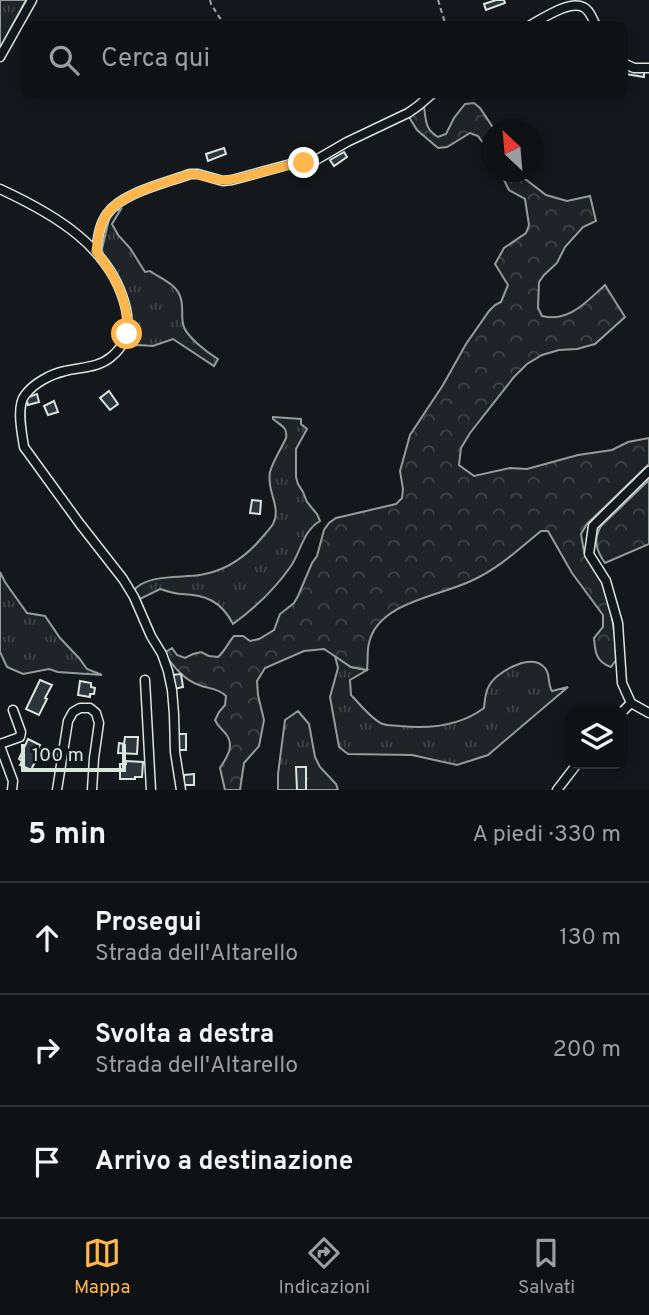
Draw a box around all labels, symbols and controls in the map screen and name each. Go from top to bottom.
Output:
search box [21,21,628,98]
icon: search [45,41,83,79]
text: Cerca qui [101,43,210,76]
north arrow [481,119,544,182]
route end [288,147,319,178]
route start [111,318,142,349]
map controls [565,706,628,769]
button: layers [565,706,628,769]
scale bar [21,741,126,773]
text: 100 m [32,744,84,768]
text: 5 min [28,817,106,854]
text: A piedi · 330 m [473,821,621,850]
text: Prosegui [95,907,202,940]
icon: ahead [28,919,66,957]
text: 130 m [559,924,621,953]
text: Strada dell'Altarello [95,940,298,969]
text: Svolta a destra [95,1019,274,1052]
icon: right [28,1031,66,1069]
text: 200 m [553,1036,621,1065]
text: Strada dell'Altarello [95,1052,298,1081]
icon: arrive [28,1143,66,1181]
text: Arrivo a destinazione [95,1146,353,1179]
tab: Mappa [74,1234,131,1300]
tab: Indicazioni [278,1234,370,1300]
tab: Salvati [518,1234,575,1300]

